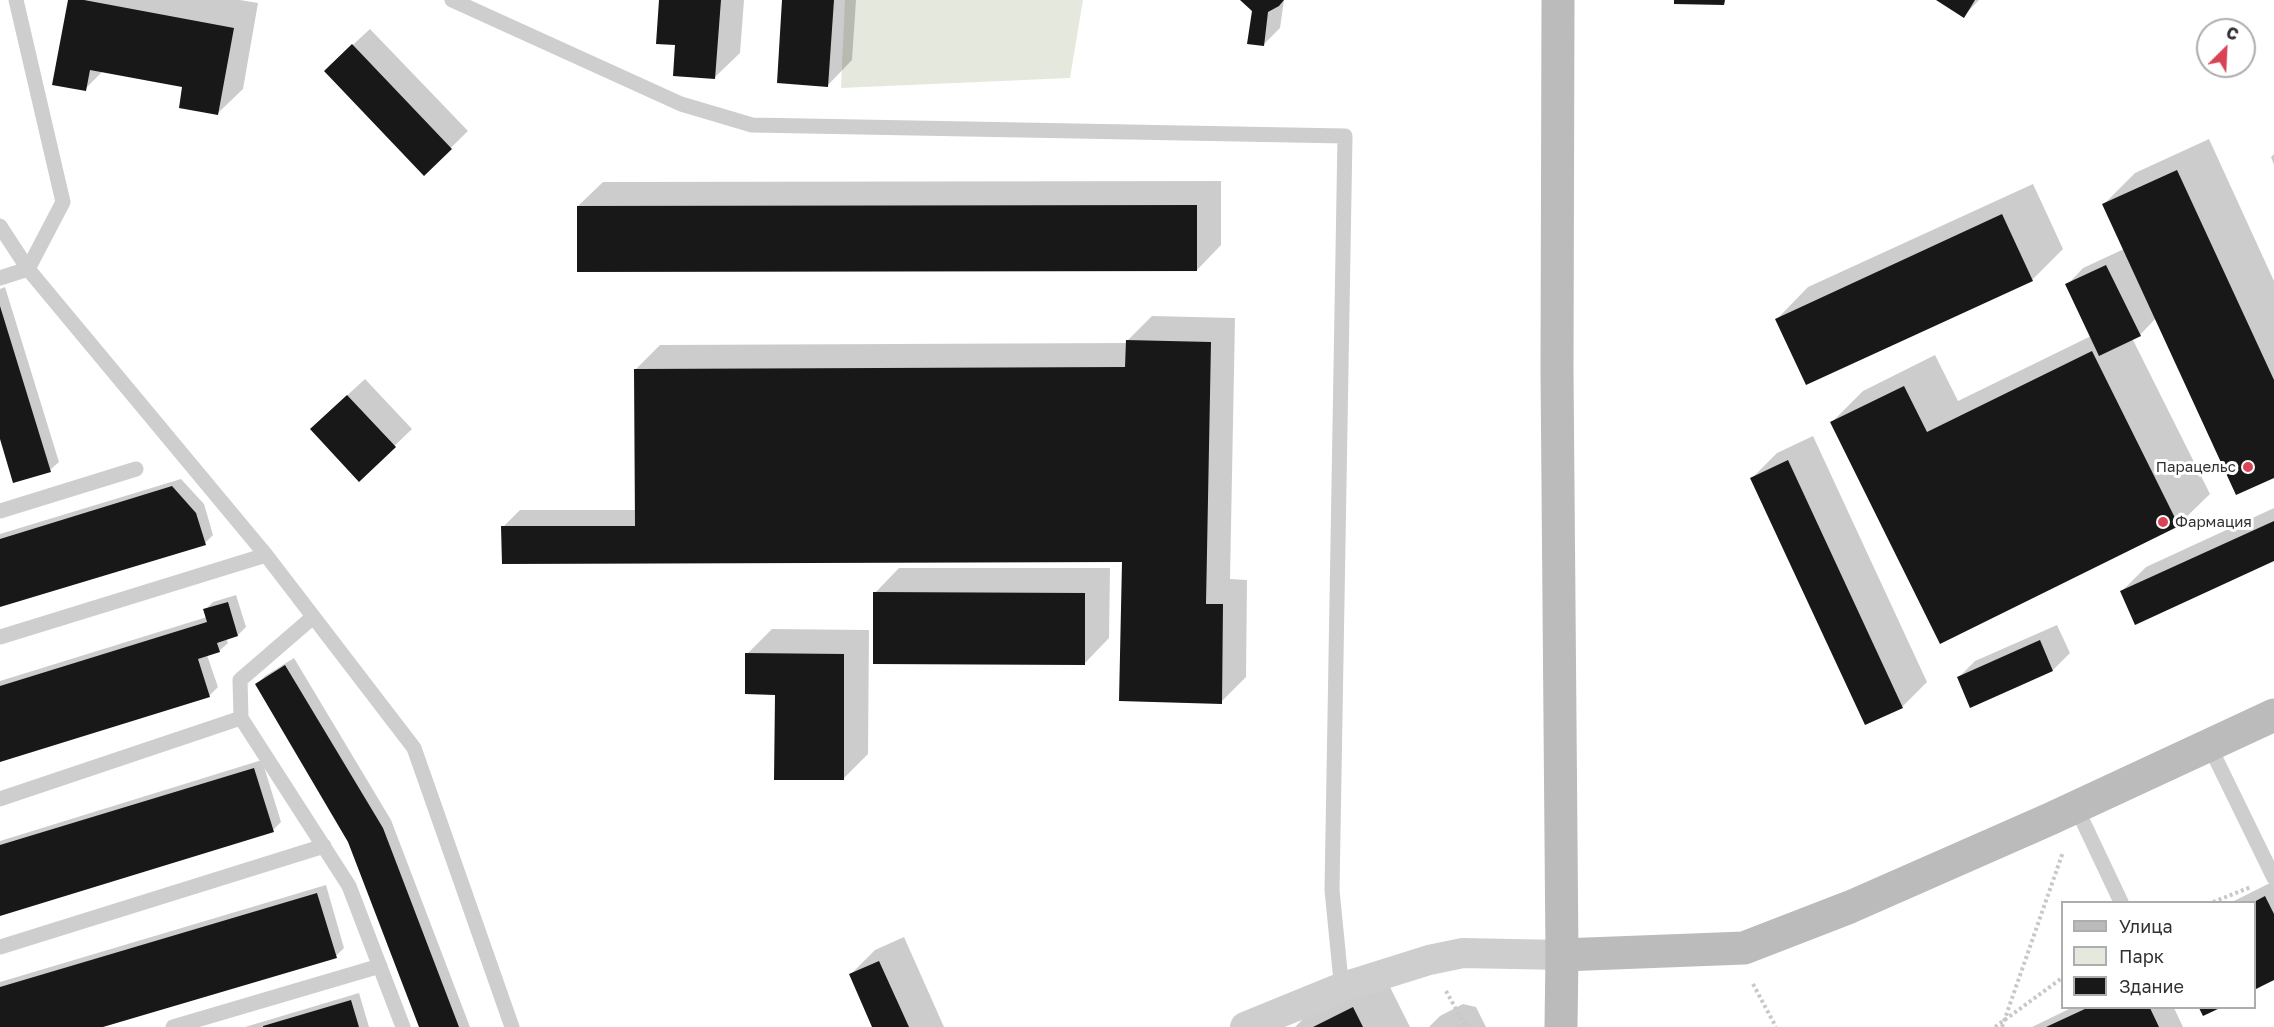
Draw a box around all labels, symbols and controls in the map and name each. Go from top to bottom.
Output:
north arrow [2196,18,2256,78]
text: С [2223,22,2242,45]
place label: Парацельс [2156,458,2236,476]
marker: Парацельс [2241,460,2255,474]
place label: Фармация [2175,513,2252,531]
marker: Фармация [2156,515,2170,529]
legend [2061,901,2256,1009]
text: Улица [2119,915,2173,937]
text: Парк [2119,945,2164,967]
text: Здание [2119,975,2184,997]

